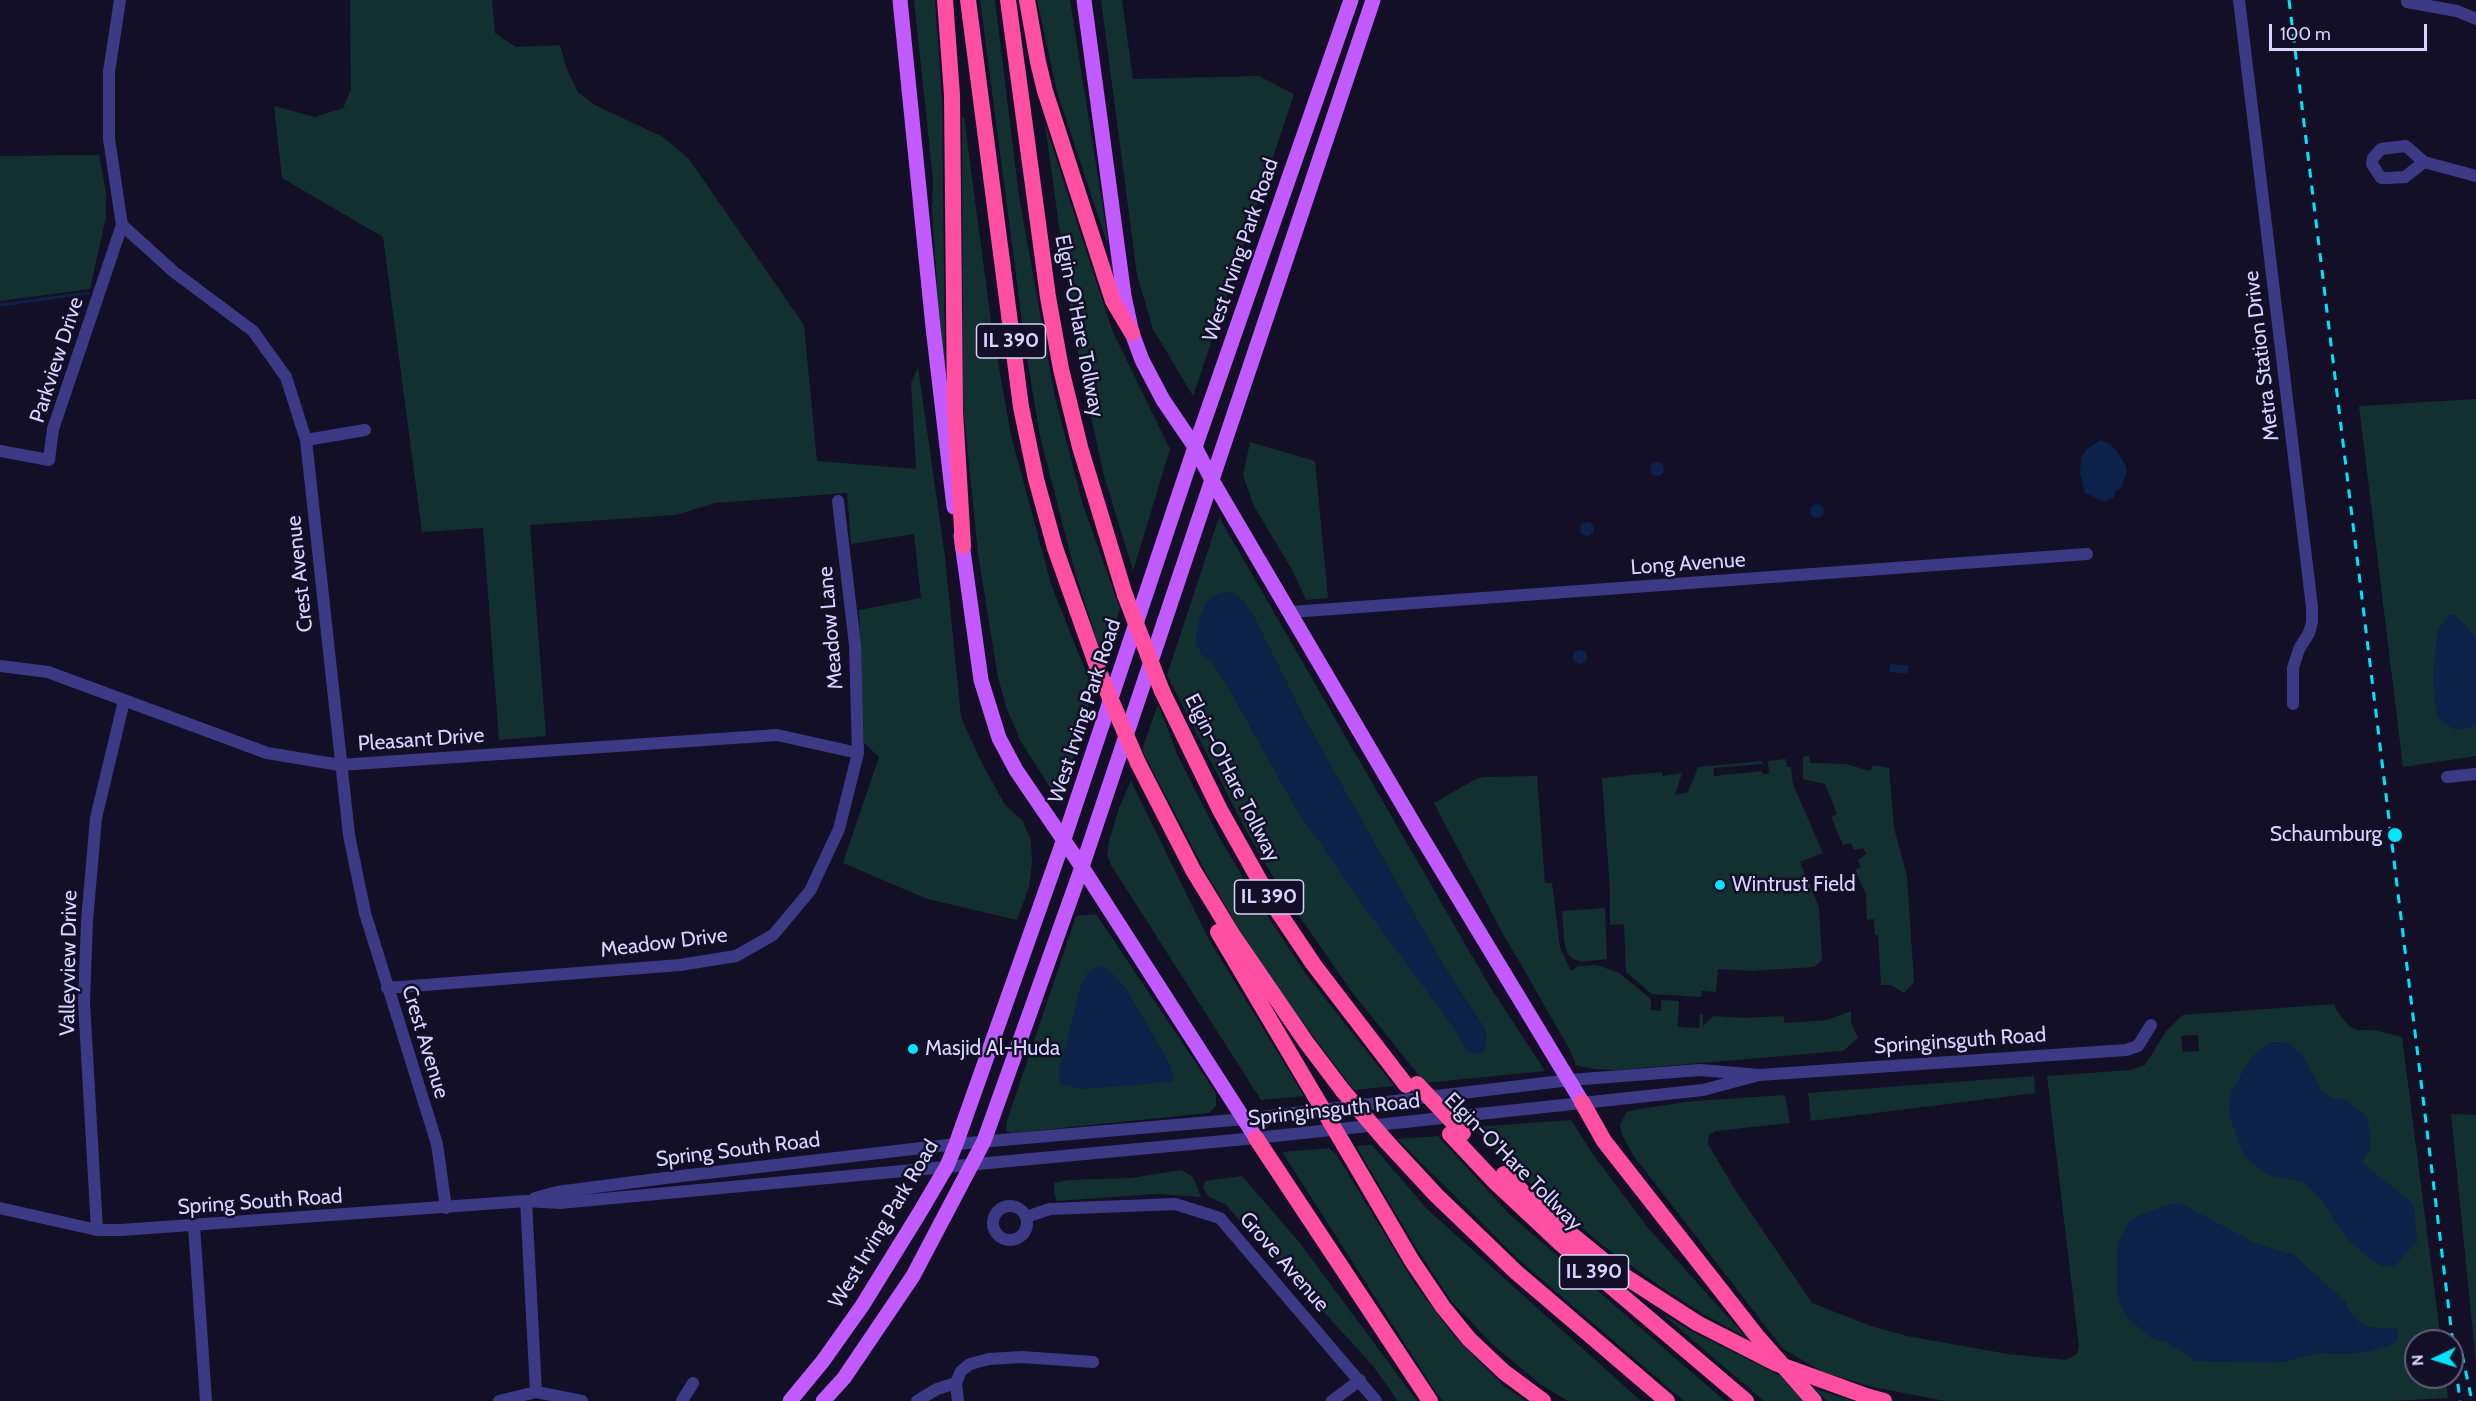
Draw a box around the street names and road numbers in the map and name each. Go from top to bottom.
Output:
street label: West Irving Park Road [1198,155,1284,345]
street label: Elgin-O'Hare Tollway [1049,233,1109,419]
street label: Metra Station Drive [2239,269,2285,443]
street label: Parkview Drive [25,294,89,426]
road number: IL 390 [976,324,1046,358]
street label: Crest Avenue [281,515,319,633]
street label: Long Avenue [1630,547,1746,581]
street label: Meadow Lane [813,565,849,691]
street label: West Irving Park Road [1043,616,1127,806]
street label: Elgin-O'Hare Tollway [1179,690,1285,866]
street label: Pleasant Drive [357,723,485,757]
road number: IL 390 [1234,880,1304,914]
street label: Valleyview Drive [55,890,83,1036]
street label: Meadow Drive [599,923,729,963]
street label: Crest Avenue [396,982,454,1102]
street label: Springinsguth Road [1873,1022,2047,1060]
street label: Springinsguth Road [1247,1088,1421,1132]
street label: Elgin-O'Hare Tollway [1439,1088,1587,1236]
street label: Spring South Road [654,1127,822,1173]
street label: West Irving Park Road [824,1135,944,1313]
street label: Spring South Road [177,1184,343,1220]
street label: Grove Avenue [1234,1207,1334,1317]
road number: IL 390 [1560,1255,1628,1289]

